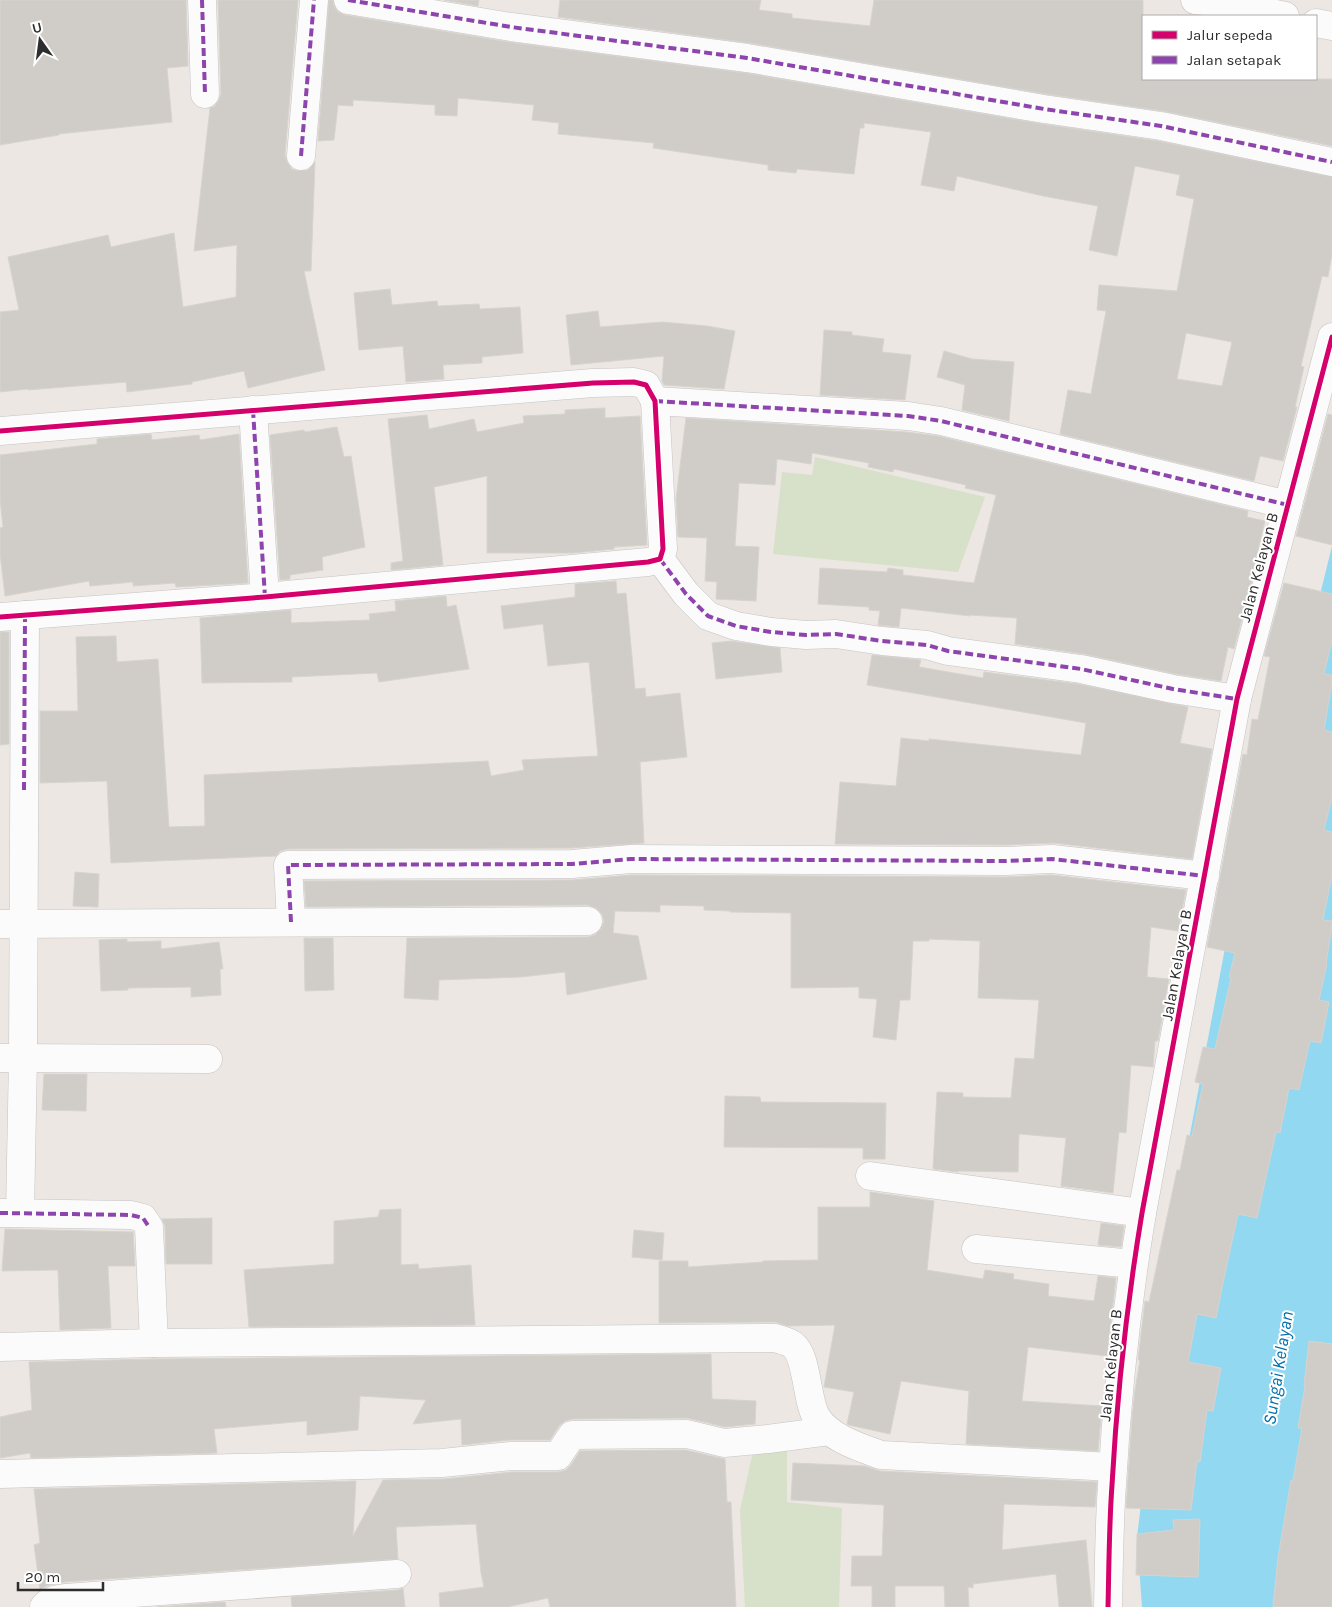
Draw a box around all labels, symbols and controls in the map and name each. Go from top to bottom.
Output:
north arrow [15,15,65,65]
legend [1142,15,1317,80]
text: U [30,18,44,37]
text: Jalur sepeda [1187,26,1273,44]
text: Jalan setapak [1187,51,1281,69]
street label: Jalan Kelayan B [1235,510,1282,624]
street label: Jalan Kelayan B [1157,908,1196,1022]
street label: Jalan Kelayan B [1095,1308,1126,1422]
water label: Sungai Kelayan [1258,1310,1298,1426]
scale bar [18,1560,102,1592]
text: 20 m [25,1568,60,1586]

